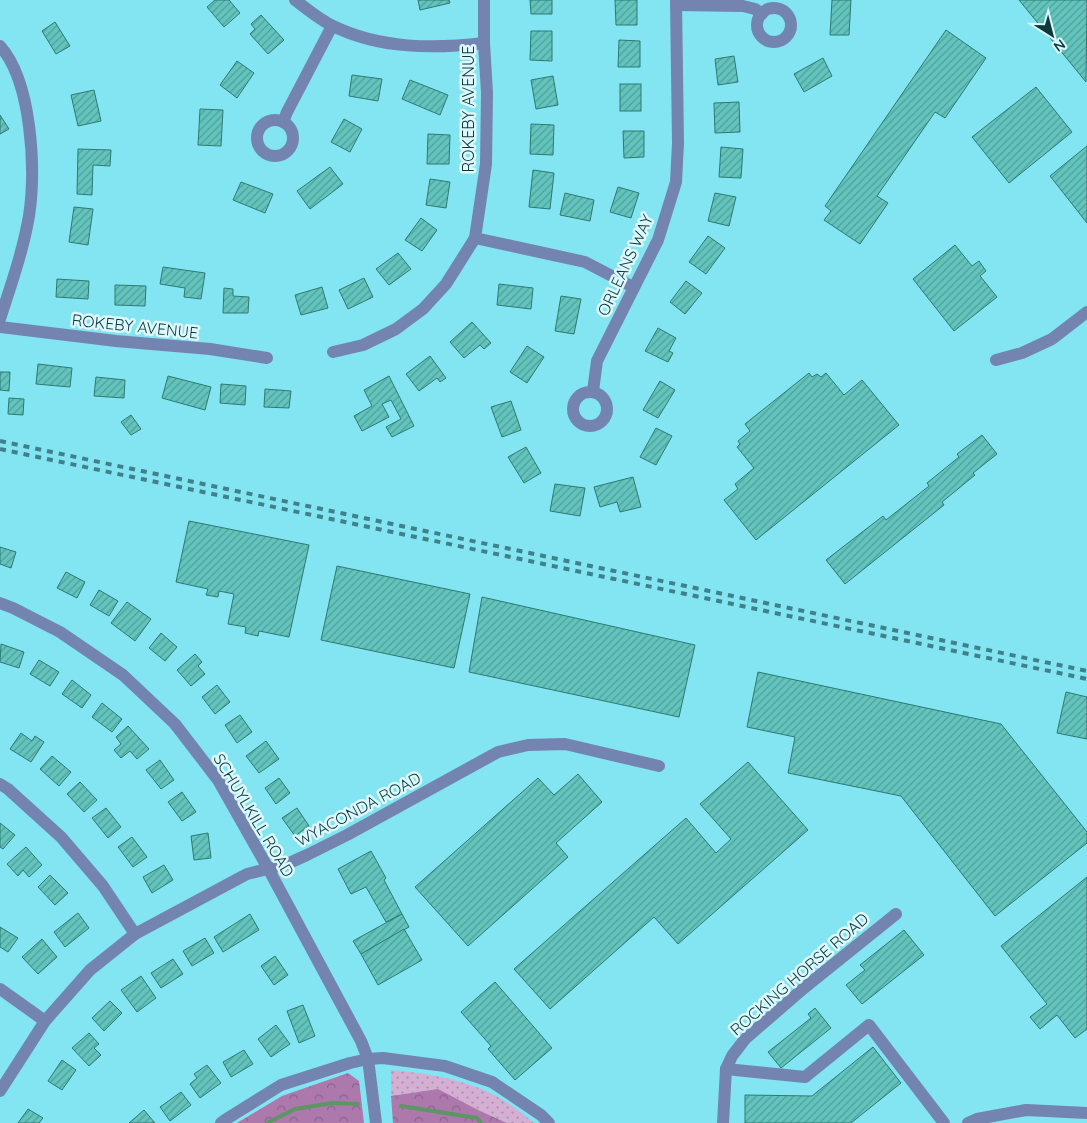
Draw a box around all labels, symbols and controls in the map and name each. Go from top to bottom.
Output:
north arrow [1027,10,1077,60]
text: N [1050,35,1069,56]
street label: ROKEBY AVENUE [458,46,478,172]
street label: ORLEANS WAY [593,211,657,319]
street label: ROKEBY AVENUE [71,309,199,343]
street label: SCHUYLKILL ROAD [209,750,299,880]
street label: WYACONDA ROAD [292,768,424,850]
street label: ROCKING HORSE ROAD [726,908,872,1040]

